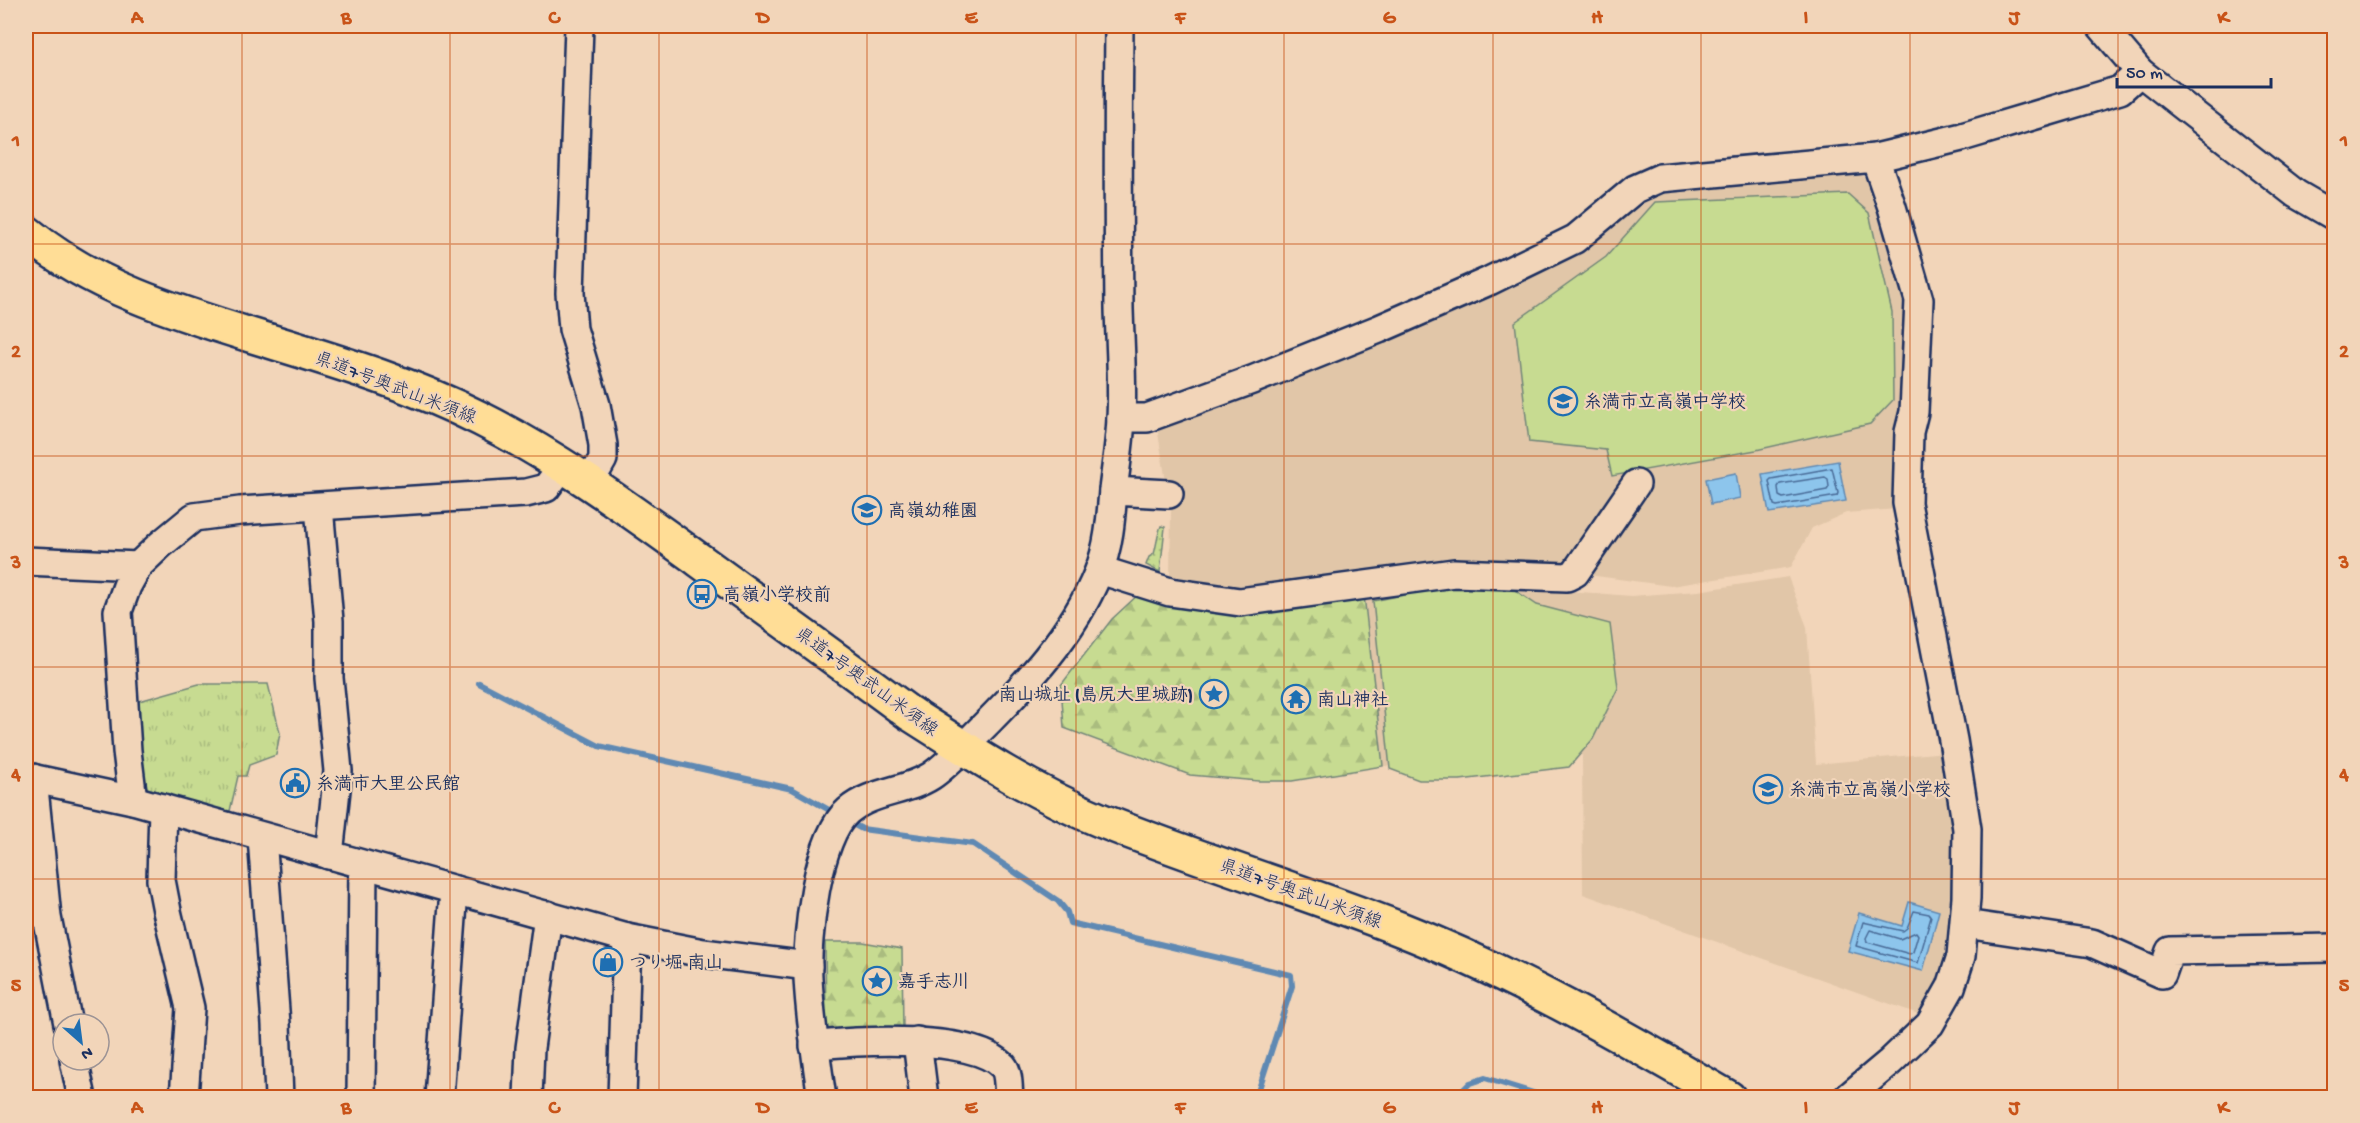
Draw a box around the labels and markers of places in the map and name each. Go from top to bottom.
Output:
school or university icon: 糸満市立高嶺中学校 [1547,385,1579,417]
place label: 糸満市立高嶺中学校 [1584,391,1746,414]
school or university icon: 高嶺幼稚園 [851,494,883,526]
place label: 高嶺幼稚園 [888,500,978,523]
bus stop icon: 高嶺小学校前 [686,578,718,610]
place label: 高嶺小学校前 [723,584,831,607]
place icon: 南山城址 (島尻大里城跡) [1198,678,1230,710]
temple icon: 南山神社 [1280,683,1312,715]
place label: 南山城址 (島尻大里城跡) [999,685,1193,707]
place label: 南山神社 [1317,690,1389,712]
public building icon: 糸満市大里公民館 [279,767,311,799]
school or university icon: 糸満市立高嶺小学校 [1752,773,1784,805]
place label: 糸満市大里公民館 [316,774,460,796]
place label: 糸満市立高嶺小学校 [1789,779,1951,802]
shop icon: つり堀 南山 [592,946,624,978]
place label: つり堀 南山 [629,953,723,975]
place icon: 嘉手志川 [861,965,893,997]
place label: 嘉手志川 [898,972,970,994]

